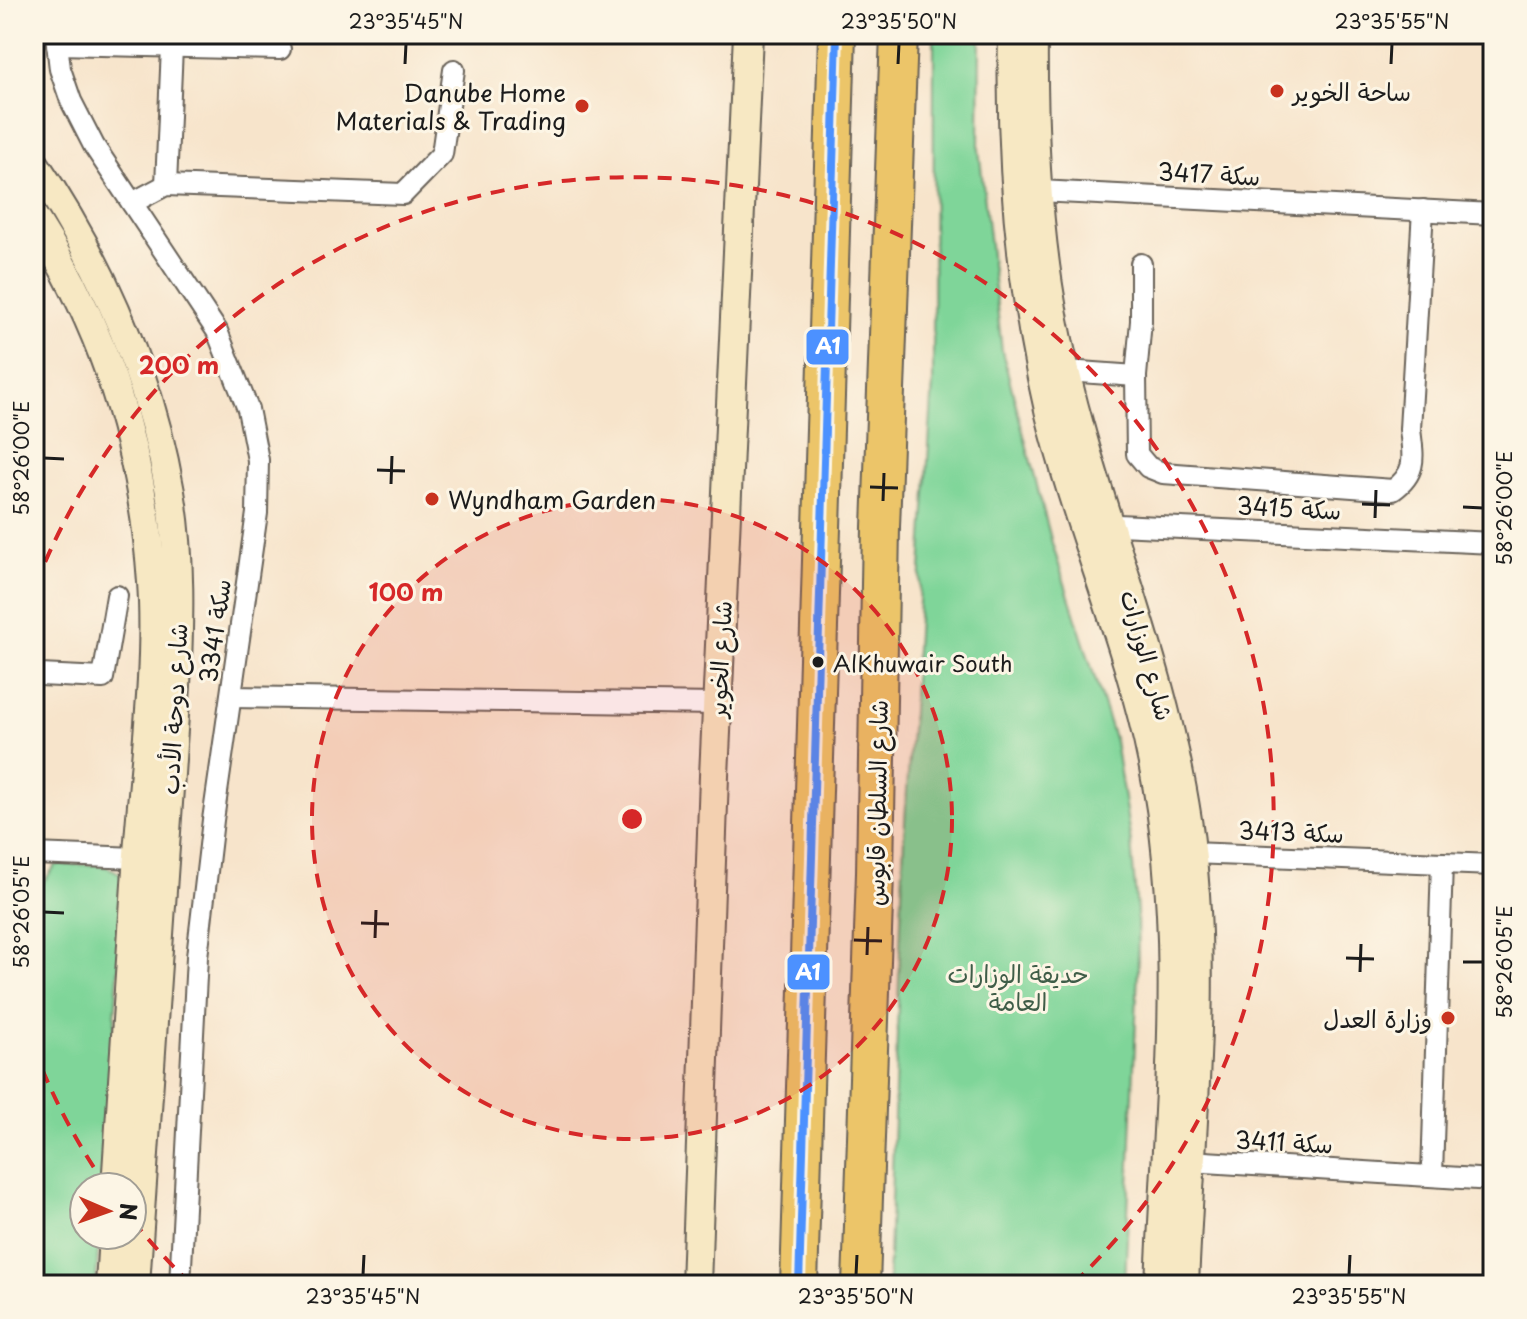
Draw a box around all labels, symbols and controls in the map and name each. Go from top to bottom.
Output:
text: 23°35'45"N [349,6,463,36]
text: 23°35'50"N [841,6,957,36]
text: 23°35'55"N [1335,6,1449,36]
place label: ساحة الخوير [1291,73,1411,109]
place label: Danube Home Materials & Trading [336,74,566,138]
marker: ساحة الخوير [1268,82,1286,100]
marker: Danube Home Materials & Trading [573,97,591,115]
street label: سكة 3417 [1157,152,1261,194]
line badge: A1 [805,328,850,366]
text: A1 [815,328,841,361]
text: 200 m [139,346,219,382]
text: 58°26'00"E [6,400,36,516]
text: 58°26'00"E [1489,450,1519,566]
place label: Wyndham Garden [448,481,656,517]
street label: سكة 3415 [1236,486,1342,528]
marker: Wyndham Garden [423,490,441,508]
text: 100 m [369,573,443,609]
street label: سكة 3341 [189,577,239,685]
street label: شارع الوزارات [1111,585,1184,725]
street label: شارع الخوير [698,600,741,720]
street label: شارع دوحة الأدب [151,622,196,796]
place label: AlKhuwair South [833,646,1012,679]
marker: AlKhuwair South [810,654,826,670]
street label: شارع السلطان قابوس [856,700,897,906]
centre of rings [618,805,646,833]
street label: سكة 3413 [1237,811,1345,851]
text: 58°26'05"E [6,855,36,969]
text: 58°26'05"E [1489,905,1519,1019]
line badge: A1 [786,953,831,991]
text: A1 [795,954,821,987]
park label: حديقة الوزارات العامة [947,955,1089,1019]
place label: وزارة العدل [1323,1000,1432,1036]
marker: وزارة العدل [1439,1009,1457,1027]
street label: سكة 3411 [1234,1120,1334,1162]
north arrow [68,1171,148,1251]
text: N [113,1202,146,1221]
text: 23°35'45"N [306,1281,420,1311]
text: 23°35'50"N [798,1281,914,1311]
text: 23°35'55"N [1292,1281,1406,1311]

